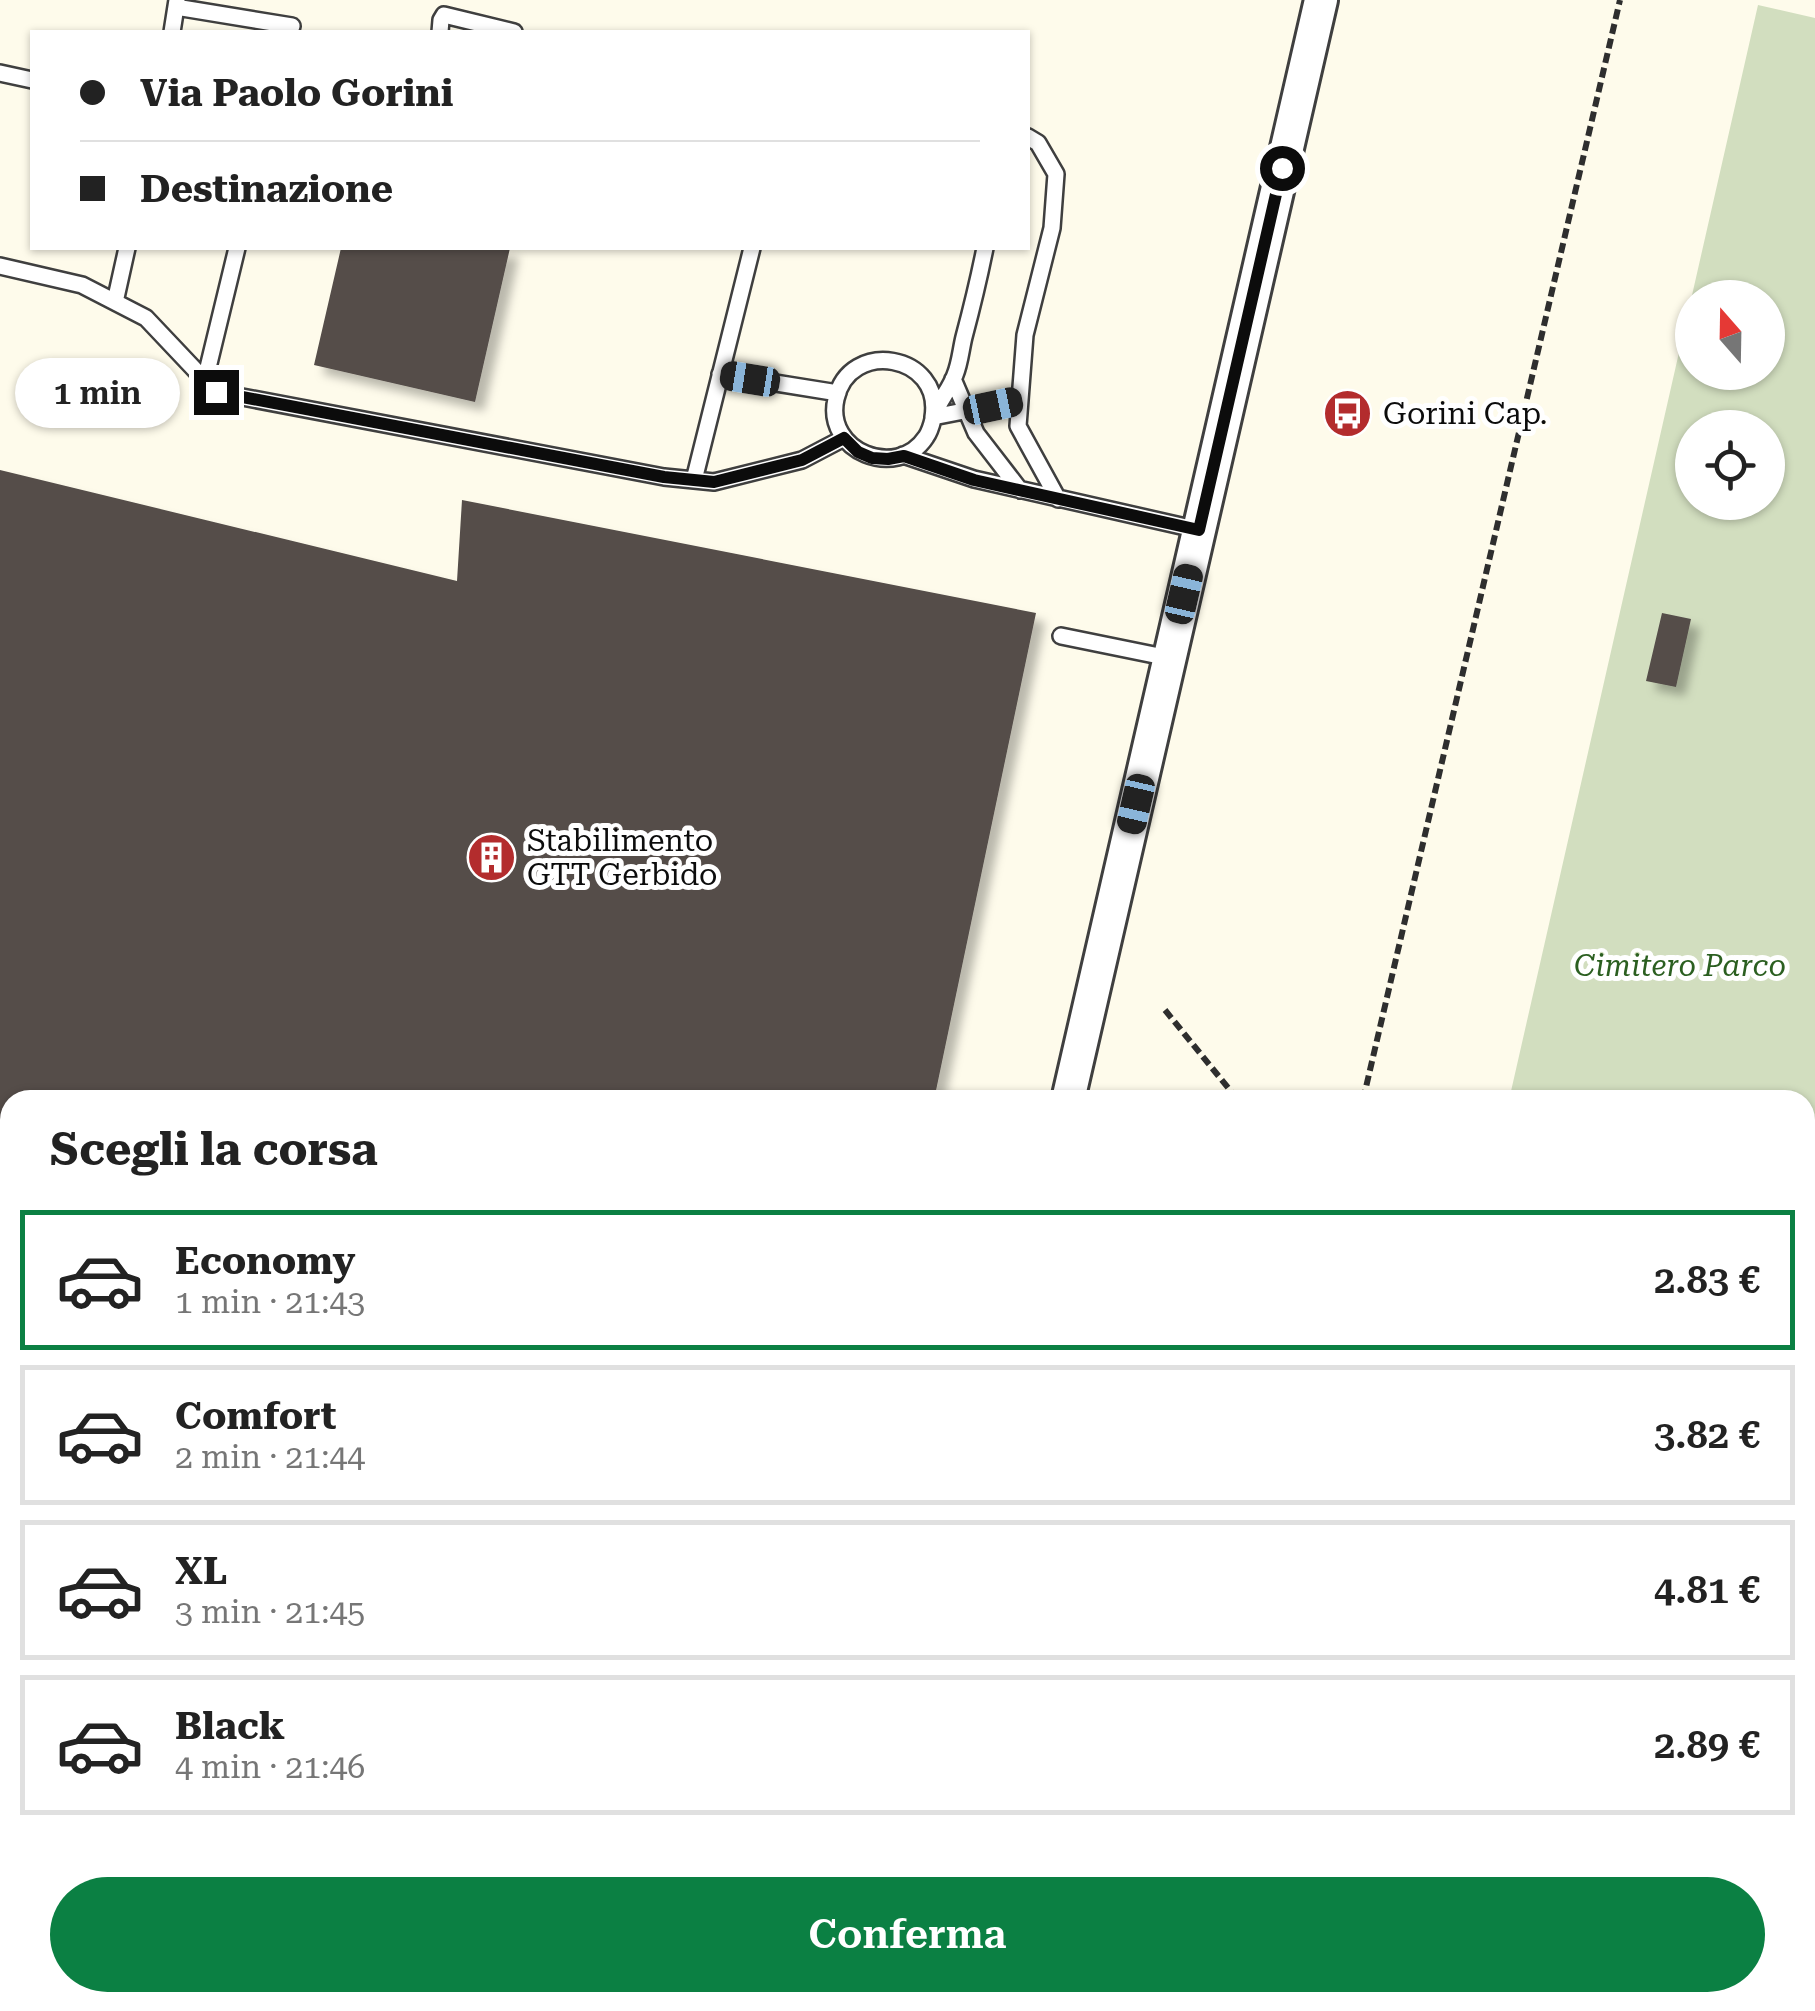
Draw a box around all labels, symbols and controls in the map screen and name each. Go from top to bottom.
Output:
text: Via Paolo Gorini [140,71,453,115]
route start [1260,146,1305,191]
text: Destinazione [140,167,393,211]
north arrow [1675,280,1785,390]
map controls [1675,280,1785,520]
callout: 1 min [16,357,181,427]
car [718,359,782,399]
route end [194,370,239,415]
text: 1 min [53,374,142,412]
car [961,385,1025,427]
bus stop icon: Gorini Cap. [1322,387,1374,439]
place label: Gorini Cap. [1383,396,1547,431]
button: locate [1675,410,1785,520]
car [1163,561,1205,627]
car [1115,771,1157,837]
place label: Stabilimento GTT Gerbido [527,823,718,892]
building icon: Stabilimento GTT Gerbido [466,831,518,883]
park label: Cimitero Parco [1574,948,1786,983]
text: Scegli la corsa [50,1123,378,1176]
icon: car [55,1235,145,1325]
text: Economy [175,1239,355,1283]
text: 2.83 € [1654,1258,1760,1302]
text: 1 min · 21:43 [175,1283,365,1321]
icon: car [55,1390,145,1480]
text: Comfort [175,1394,336,1438]
text: 3.82 € [1654,1413,1760,1457]
text: 2 min · 21:44 [175,1438,365,1476]
icon: car [55,1545,145,1635]
text: XL [175,1549,227,1593]
text: 4.81 € [1654,1568,1760,1612]
text: 3 min · 21:45 [175,1593,365,1631]
icon: car [55,1700,145,1790]
text: Black [175,1704,285,1748]
text: 2.89 € [1654,1723,1760,1767]
text: 4 min · 21:46 [175,1748,365,1786]
button: Conferma [50,1877,1765,1992]

